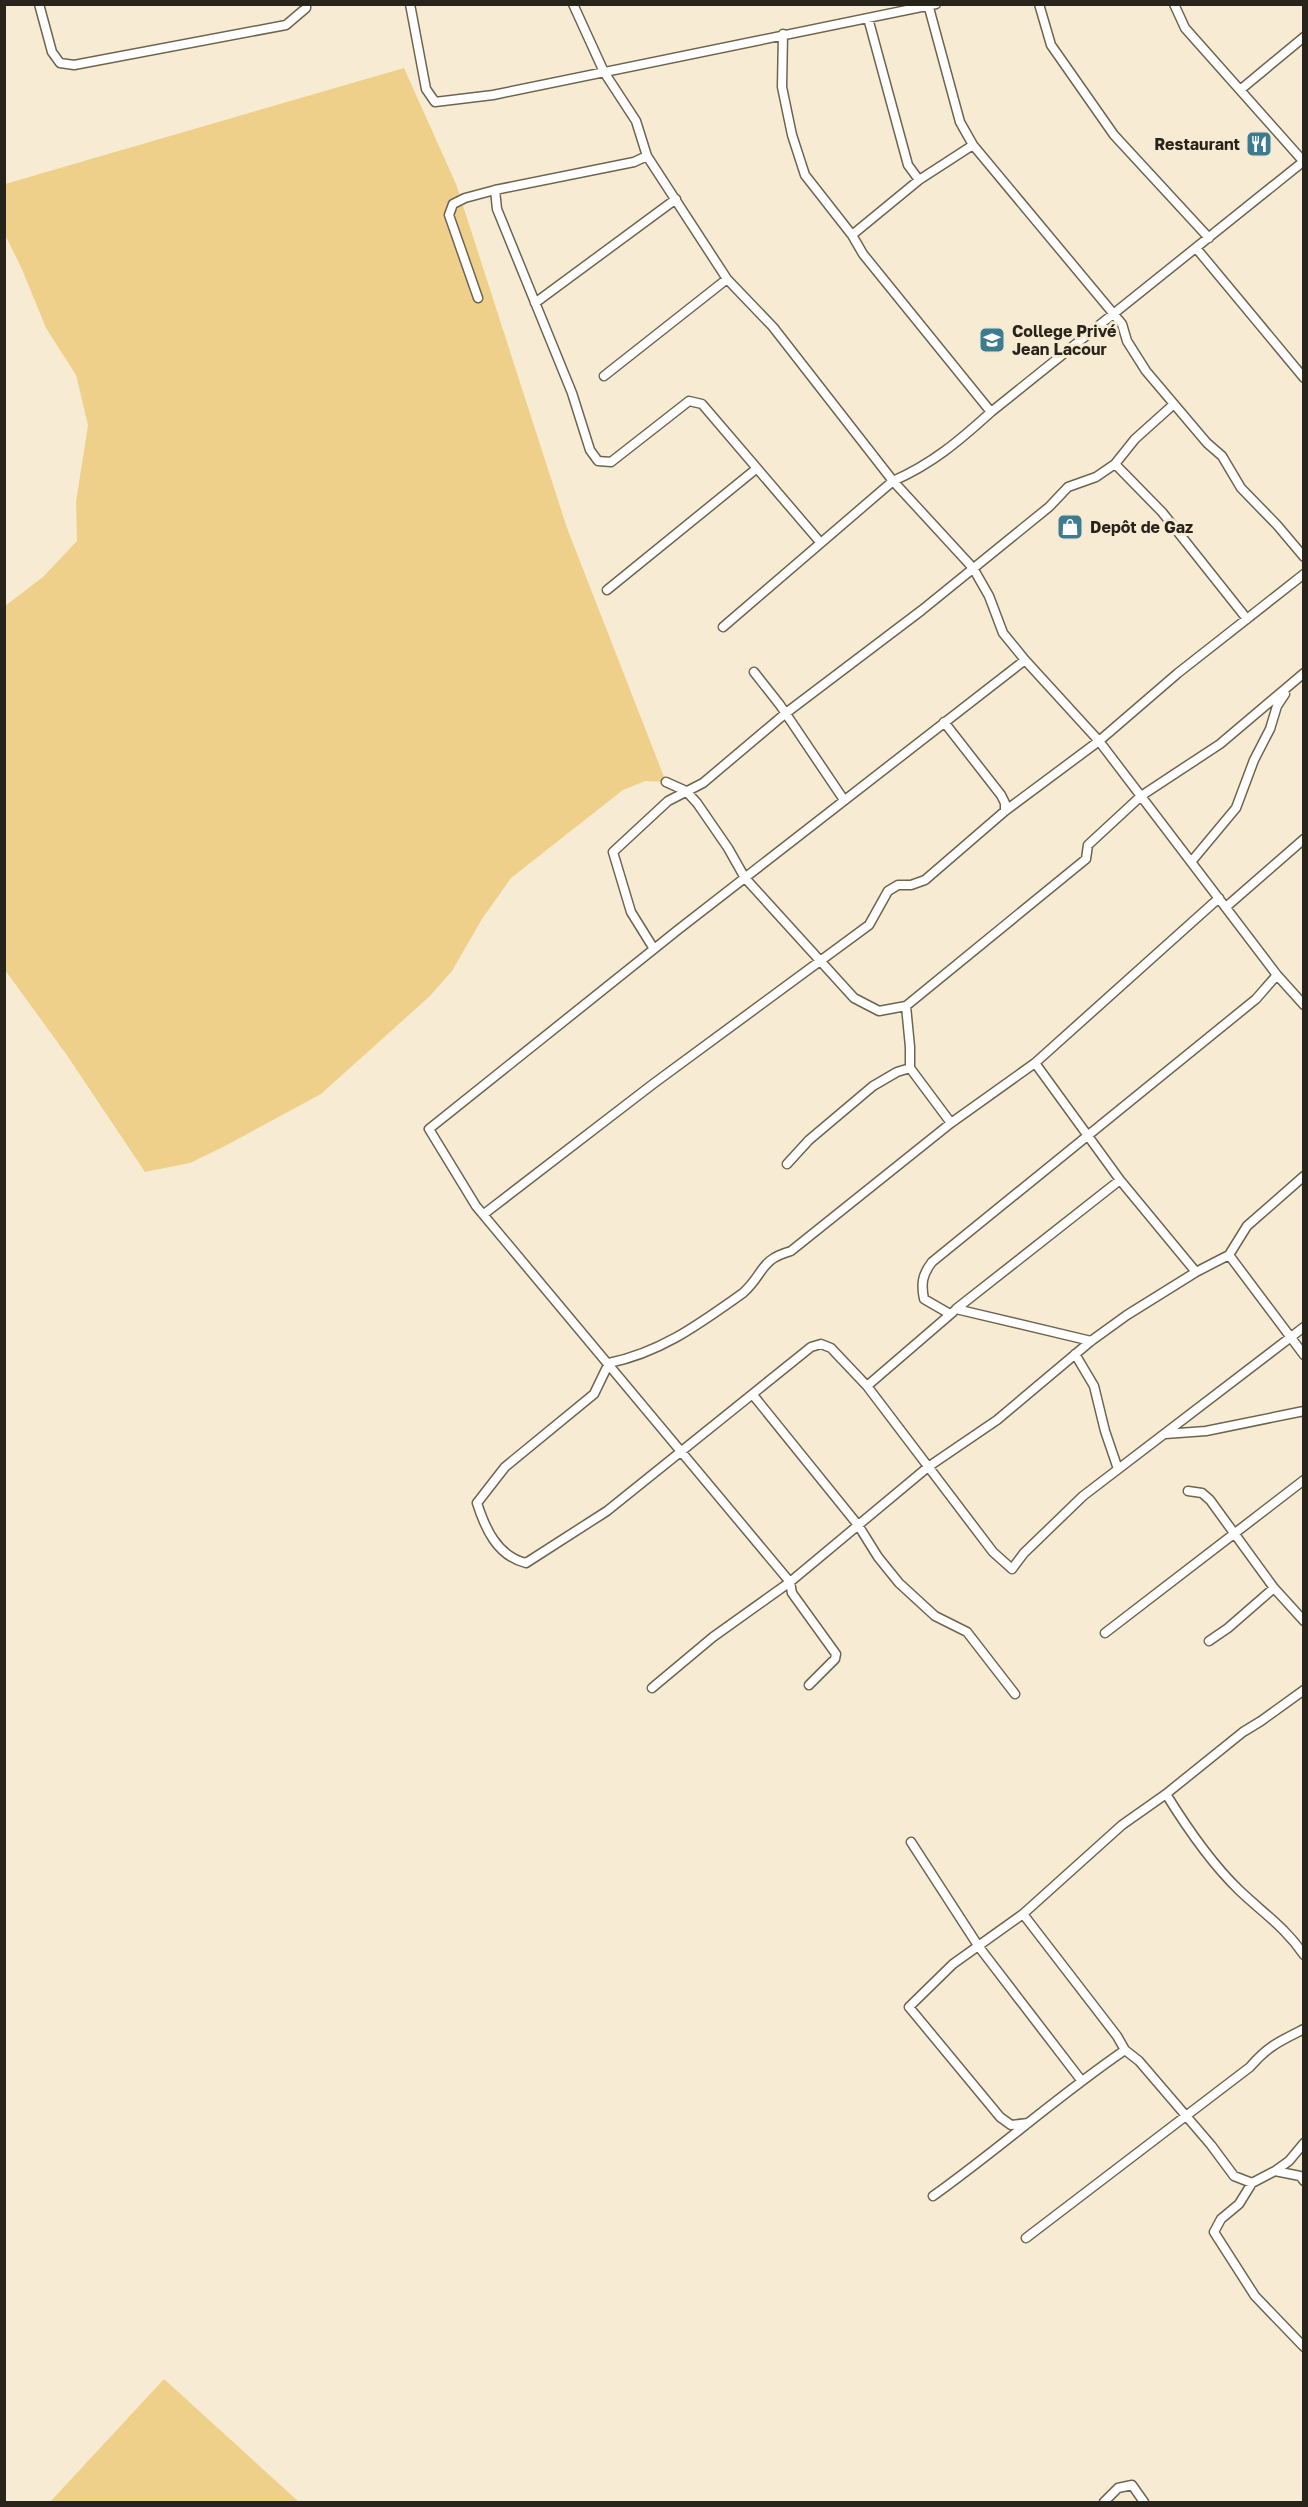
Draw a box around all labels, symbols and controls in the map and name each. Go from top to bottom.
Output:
restaurant icon: Restaurant [1244,129,1274,159]
place label: Restaurant [1154,134,1240,154]
place label: College Privé Jean Lacour [1012,321,1116,359]
school or university icon: College Privé Jean Lacour [977,325,1007,355]
shop icon: Depôt de Gaz [1055,512,1085,542]
place label: Depôt de Gaz [1090,517,1193,537]

